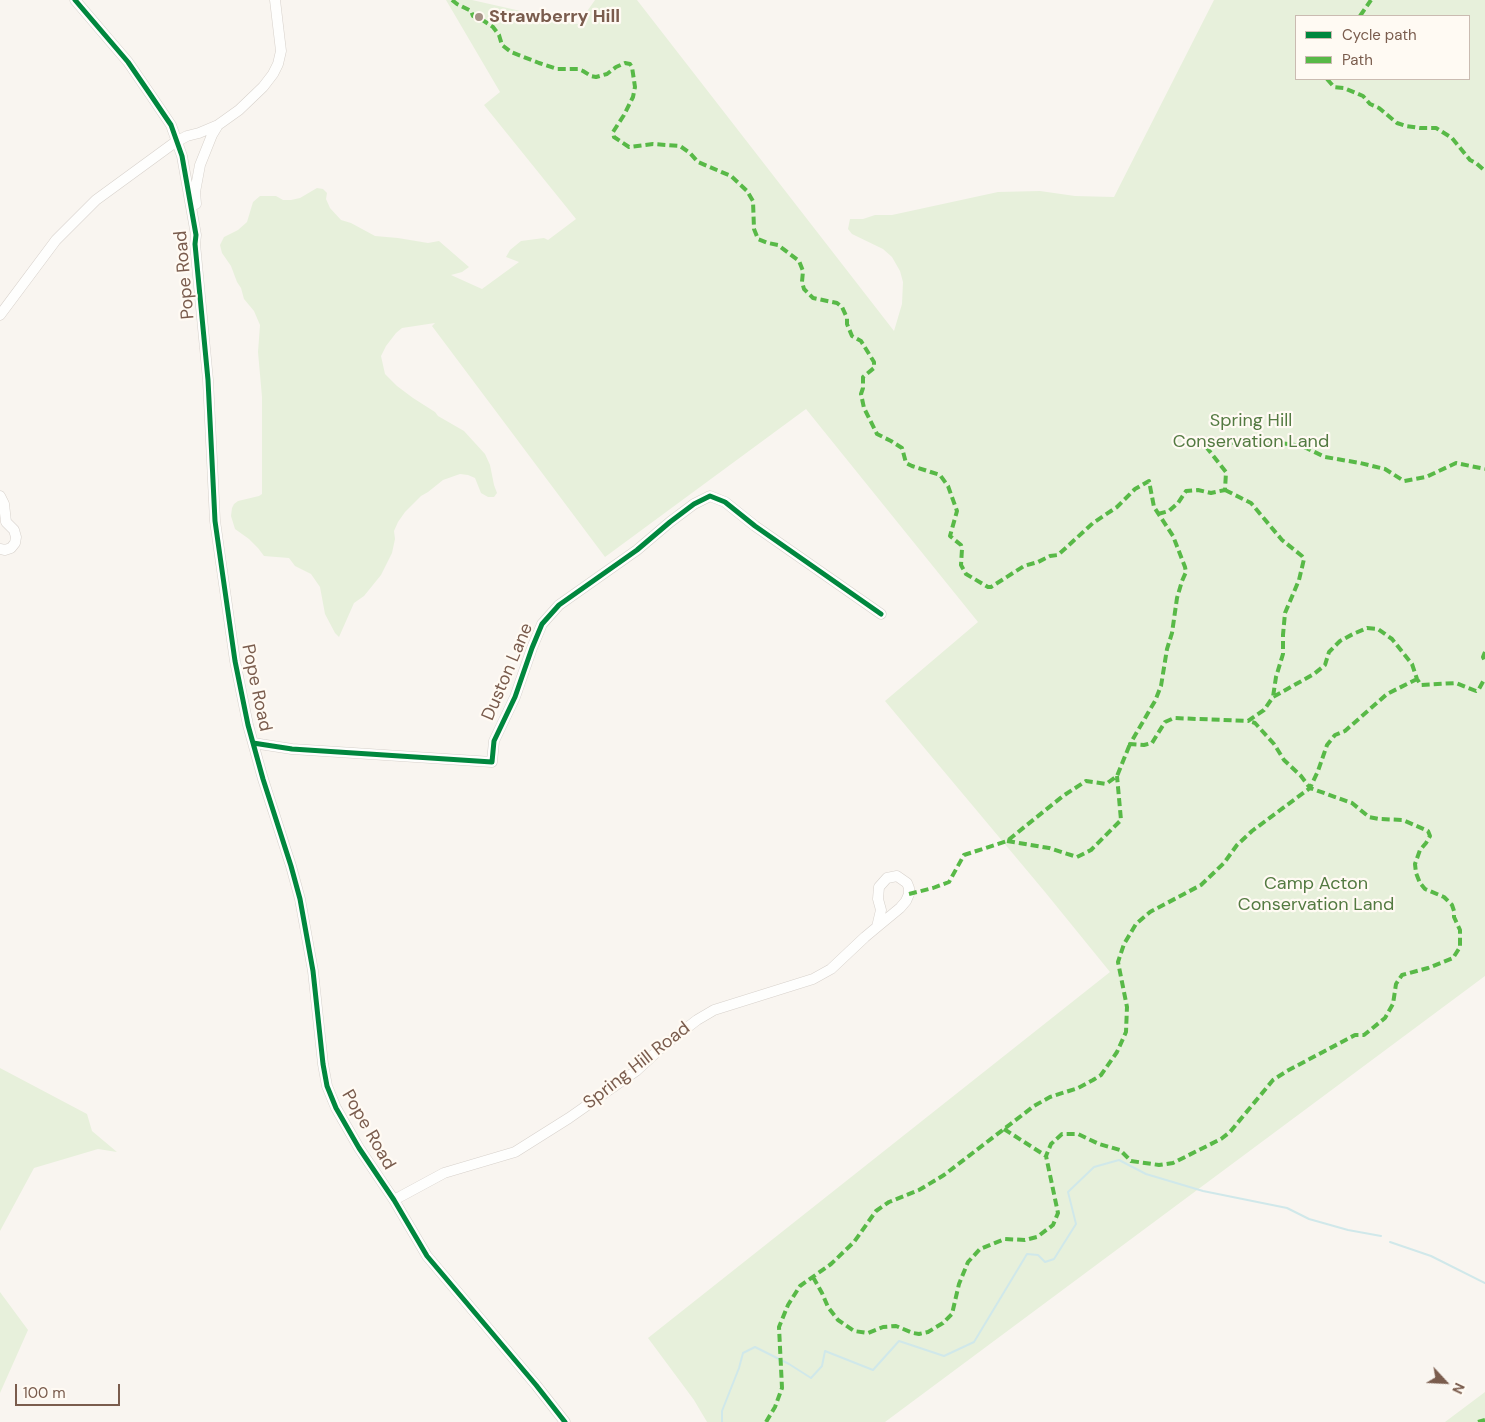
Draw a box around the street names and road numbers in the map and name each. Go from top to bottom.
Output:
street label: Pope Road [170,230,200,320]
street label: Duston Lane [478,620,538,724]
street label: Pope Road [236,642,276,734]
street label: Spring Hill Road [579,1018,695,1114]
street label: Pope Road [336,1086,400,1174]

